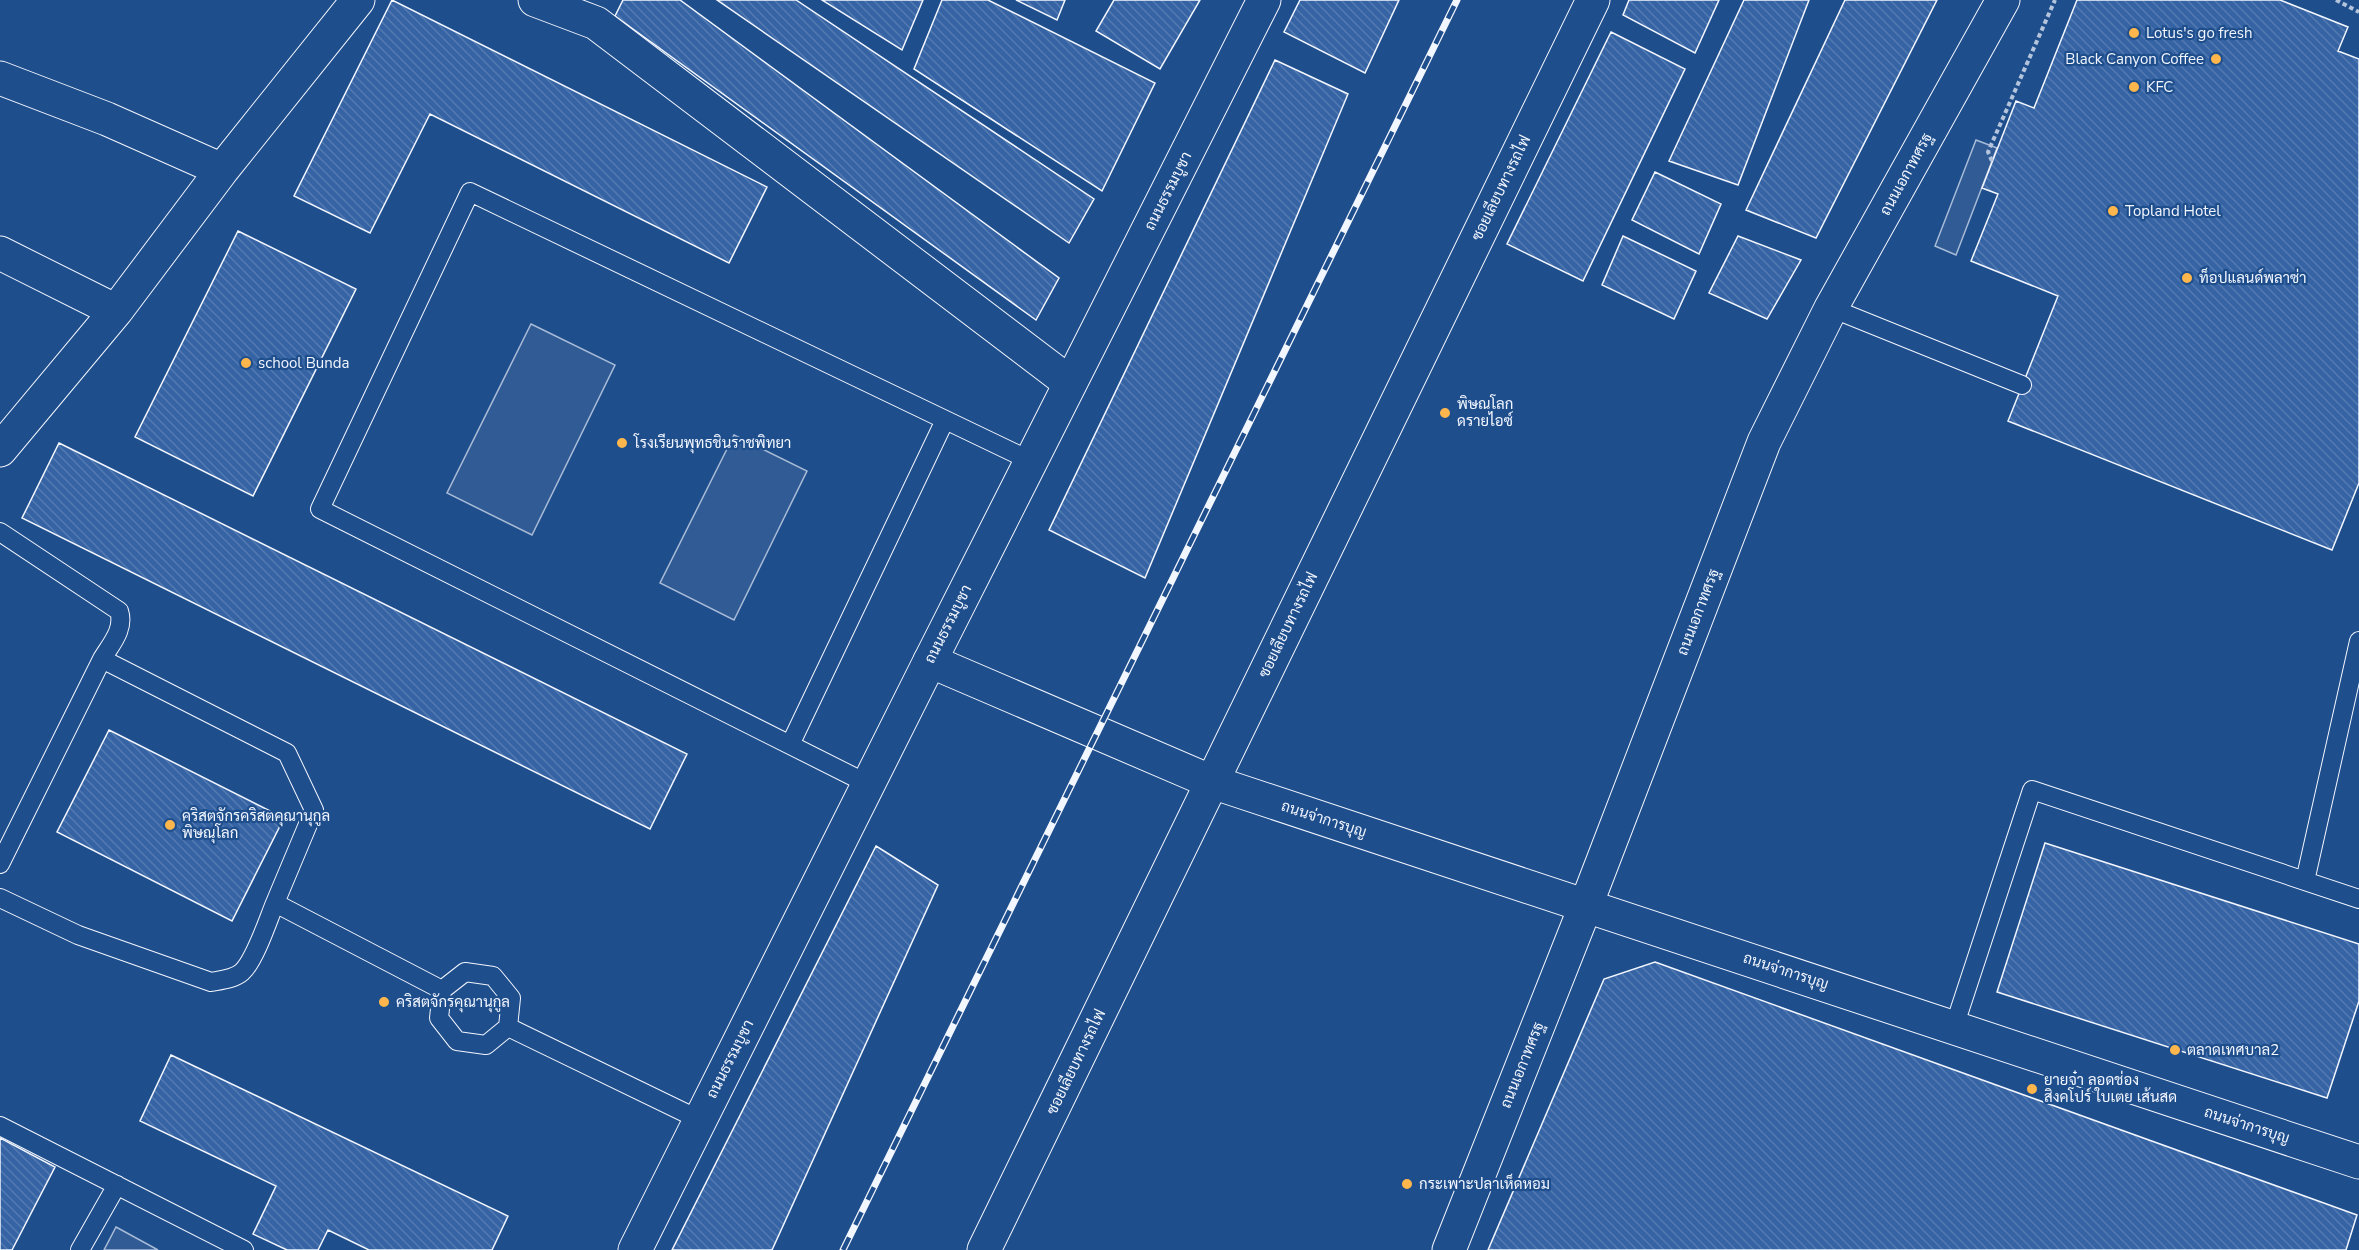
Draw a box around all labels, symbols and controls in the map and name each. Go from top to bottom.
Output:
place label: Lotus's go fresh [2146,23,2253,43]
marker: Lotus's go fresh [2127,26,2141,40]
place label: Black Canyon Coffee [2065,49,2204,69]
marker: Black Canyon Coffee [2209,52,2223,66]
place label: KFC [2146,77,2173,97]
marker: KFC [2127,80,2141,94]
street label: ถนนเอกาทศรฐ [1875,129,1937,219]
street label: ซอยเลียบทางรถไฟ [1467,132,1535,244]
street label: ถนนธรรมบูชา [1140,148,1196,234]
place label: Topland Hotel [2125,201,2221,221]
marker: Topland Hotel [2106,204,2120,218]
place label: ท็อปแลนด์พลาซ่า [2199,267,2307,288]
marker: ท็อปแลนด์พลาซ่า [2180,271,2194,285]
place label: school Bunda [258,353,349,373]
marker: school Bunda [239,356,253,370]
place label: พิษณุโลก ดรายไอซ์ [1457,394,1513,431]
marker: พิษณุโลก ดรายไอซ์ [1438,406,1452,420]
place label: โรงเรียนพุทธชินราชพิทยา [633,433,791,454]
marker: โรงเรียนพุทธชินราชพิทยา [615,436,629,450]
street label: ถนนเอกาทศรฐ [1672,566,1724,658]
street label: ซอยเลียบทางรถไฟ [1254,569,1322,681]
street label: ถนนธรรมบูชา [920,581,976,667]
street label: ถนนจ่าการบุญ [1278,796,1369,843]
place label: คริสตจักรคริสตคุณานุกูล พิษณุโลก [182,806,330,844]
marker: คริสตจักรคริสตคุณานุกูล พิษณุโลก [163,818,177,832]
street label: ถนนจ่าการบุญ [1740,948,1831,995]
place label: คริสตจักรคุณานุกูล [396,992,510,1013]
marker: คริสตจักรคุณานุกูล [377,995,391,1009]
street label: ซอยเลียบทางรถไฟ [1042,1006,1110,1118]
street label: ถนนธรรมบูชา [702,1016,758,1102]
street label: ถนนเอกาทศรฐ [1496,1019,1548,1111]
place label: ตลาดเทศบาล2 [2187,1040,2279,1060]
marker: ตลาดเทศบาล2 [2168,1043,2182,1057]
place label: ยายจ๋า ลอดช่อง สิงคโปร์ ใบเตย เส้นสด [2044,1070,2177,1107]
marker: ยายจ๋า ลอดช่อง สิงคโปร์ ใบเตย เส้นสด [2025,1082,2039,1096]
street label: ถนนจ่าการบุญ [2201,1102,2292,1149]
place label: กระเพาะปลาเห็ดหอม [1419,1173,1550,1194]
marker: กระเพาะปลาเห็ดหอม [1400,1177,1414,1191]

